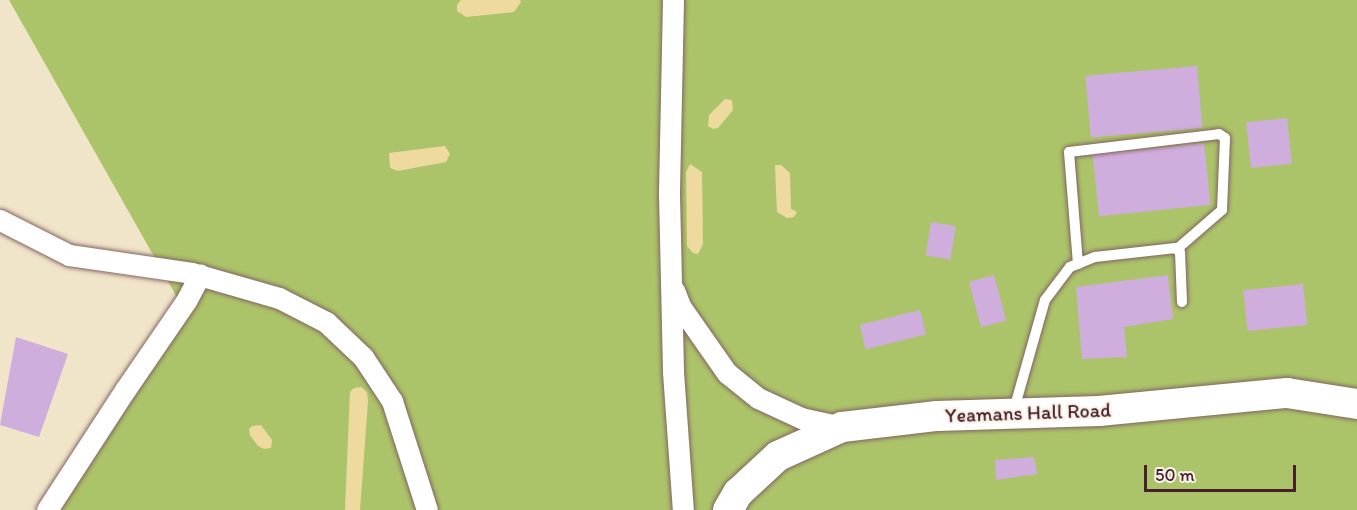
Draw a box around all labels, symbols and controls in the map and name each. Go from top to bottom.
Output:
street label: Yeamans Hall Road [945,398,1111,428]
scale bar [1147,453,1298,491]
text: 50 m [1155,464,1195,486]

